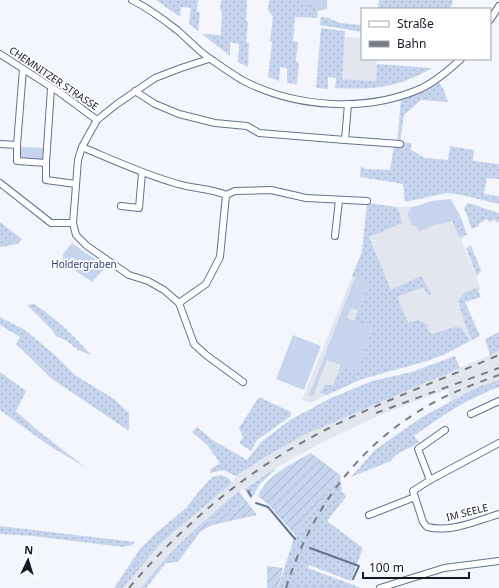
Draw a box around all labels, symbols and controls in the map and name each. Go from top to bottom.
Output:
legend [361,8,491,60]
text: Straße [397,15,434,32]
text: Bahn [397,35,426,52]
street label: CHEMNITZER STRASSE [6,43,102,113]
park label: Holdergraben [51,257,117,271]
street label: IM SEELE [445,500,489,524]
north arrow [8,540,48,580]
text: N [24,542,34,557]
scale bar [363,554,469,580]
text: 100 m [369,559,404,576]

